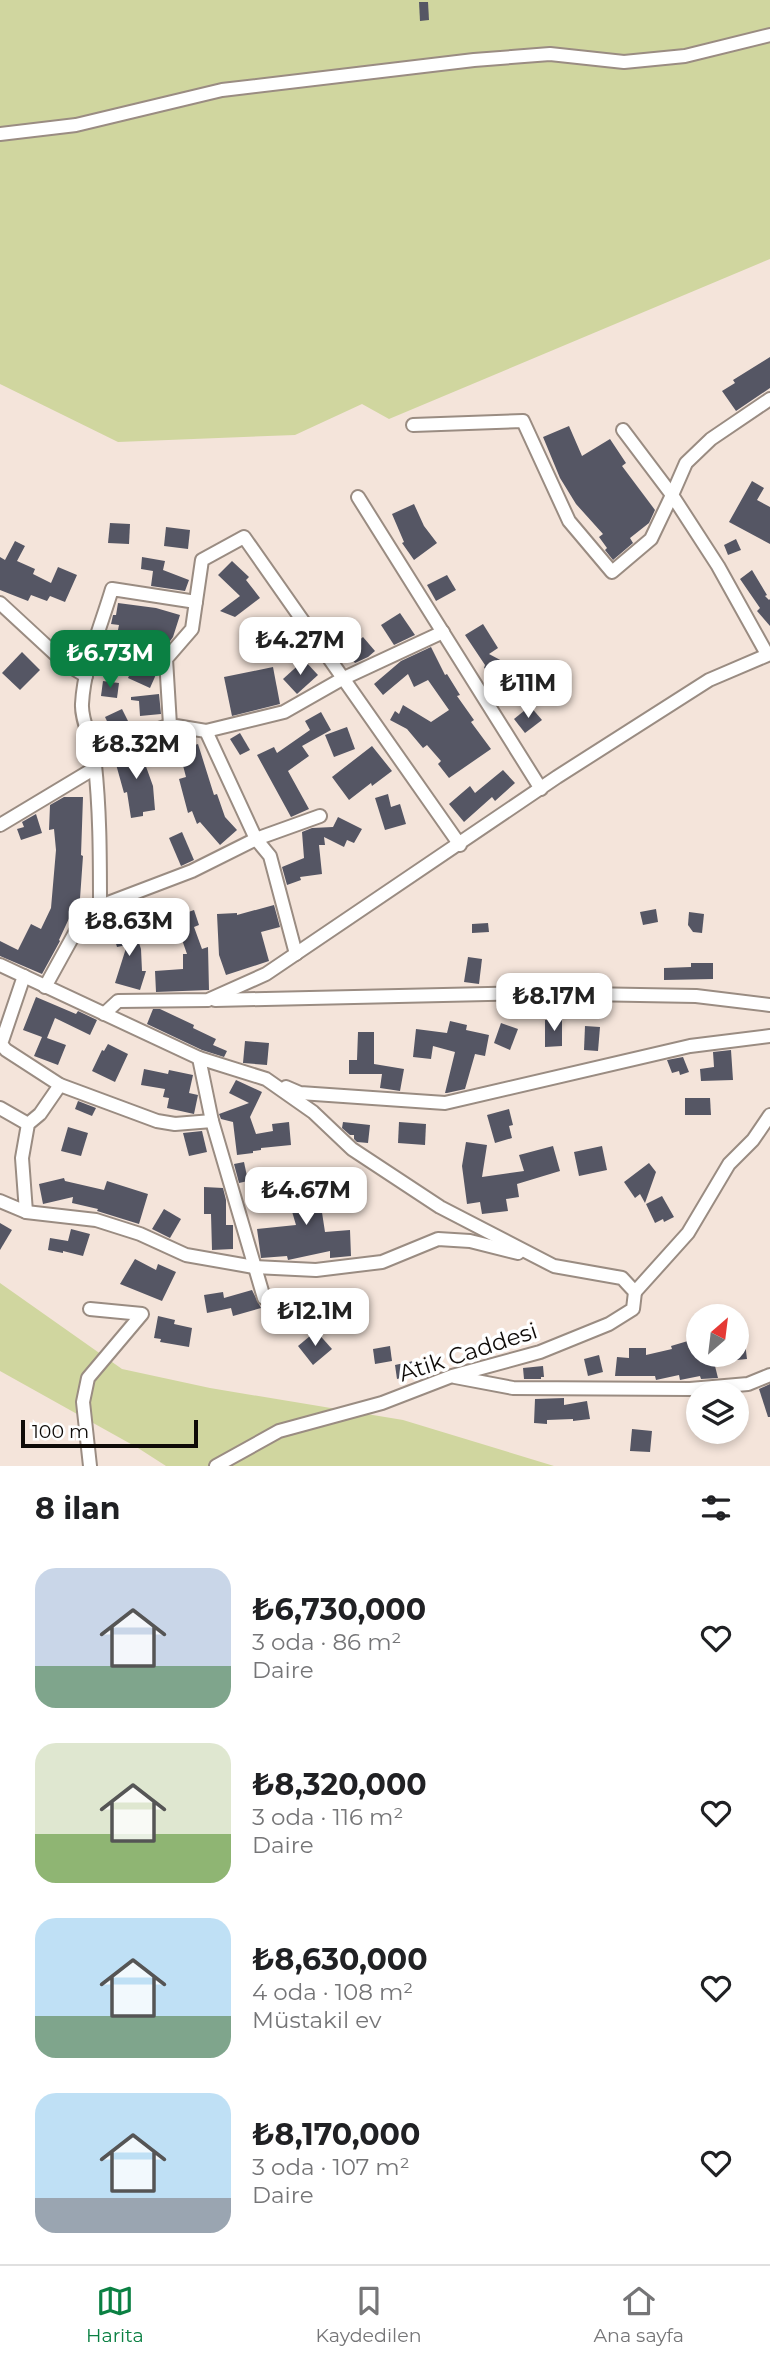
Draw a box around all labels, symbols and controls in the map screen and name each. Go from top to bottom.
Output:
pin: ₺4.27M [243,618,357,677]
text: ₺4.27M [255,626,345,654]
pin: ₺6.73M [53,630,167,690]
text: ₺6.73M [66,639,154,667]
pin: ₺11M [487,660,569,720]
text: ₺11M [500,669,556,697]
pin: ₺8.32M [79,722,193,781]
text: ₺8.32M [92,730,180,758]
pin: ₺8.63M [72,898,186,958]
text: ₺8.63M [85,907,173,935]
pin: ₺8.17M [497,974,611,1033]
text: ₺8.17M [512,982,596,1010]
pin: ₺4.67M [249,1168,363,1227]
text: ₺4.67M [261,1176,351,1204]
pin: ₺12.1M [258,1288,372,1348]
text: ₺12.1M [277,1297,353,1325]
north arrow [686,1304,749,1367]
map controls [686,1304,749,1444]
street label: Atik Caddesi [395,1316,541,1388]
button: layers [686,1381,749,1444]
scale bar [21,1417,198,1449]
text: 100 m [32,1420,89,1443]
icon: filters [697,1489,735,1527]
text: 8 ilan [35,1490,121,1527]
text: ₺6,730,000 [252,1591,426,1628]
icon: home [91,1596,175,1680]
icon: heart [697,1619,735,1657]
text: 3 oda · 86 m² [252,1628,401,1656]
text: Daire [252,1656,314,1684]
text: ₺8,320,000 [252,1766,427,1803]
icon: home [91,1771,175,1855]
icon: heart [697,1794,735,1832]
text: 3 oda · 116 m² [252,1803,403,1831]
text: Daire [252,1831,314,1859]
text: ₺8,630,000 [252,1941,428,1978]
icon: home [91,1946,175,2030]
icon: heart [697,1969,735,2007]
text: 4 oda · 108 m² [252,1978,413,2006]
text: Müstakil ev [252,2006,381,2034]
text: ₺8,170,000 [252,2116,420,2153]
icon: home [91,2121,175,2205]
icon: heart [697,2144,735,2182]
text: 3 oda · 107 m² [252,2153,410,2181]
text: Daire [252,2181,314,2209]
tab: Harita [86,2282,144,2347]
tab: Kaydedilen [316,2282,421,2347]
tab: Ana sayfa [593,2282,684,2347]

